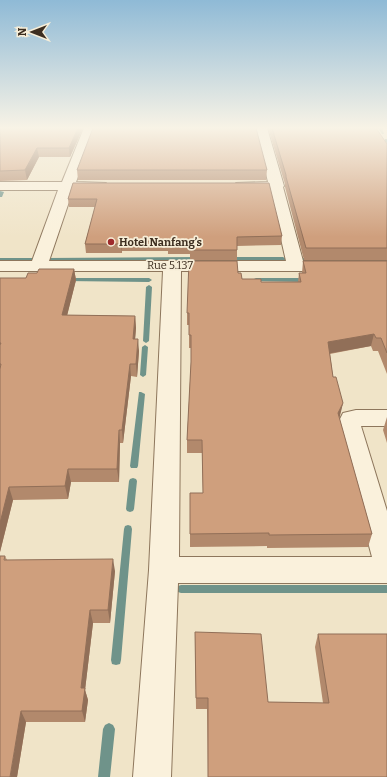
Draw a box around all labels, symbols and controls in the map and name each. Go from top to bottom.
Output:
north arrow [12,12,52,52]
text: N [16,27,29,36]
place label: Hotel Nanfang’s [119,236,203,249]
marker: Hotel Nanfang’s [106,237,116,247]
street label: Rue 5.137 [147,259,193,272]

